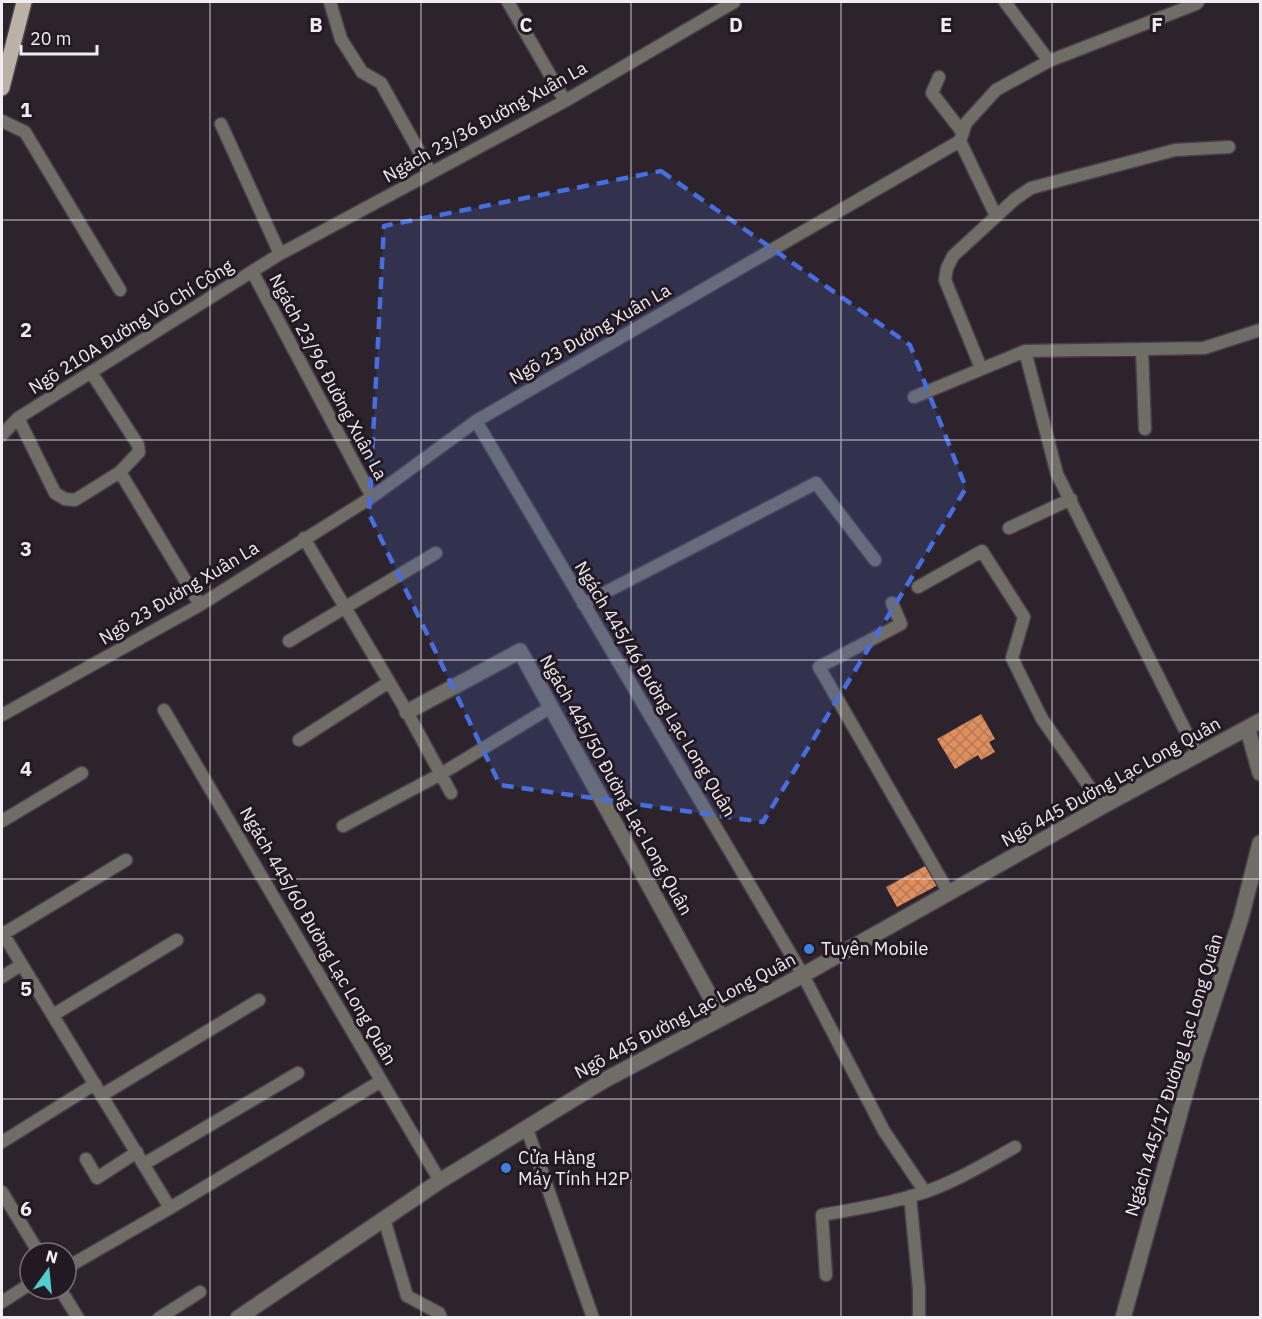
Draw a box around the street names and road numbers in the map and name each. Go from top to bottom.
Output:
street label: Ngách 23/36 Đường Xuân La [379,56,591,187]
street label: Ngõ 210A Đường Võ Chí Công [25,255,237,399]
street label: Ngách 23/96 Đường Xuân La [264,270,393,484]
street label: Ngõ 23 Đường Xuân La [505,278,675,389]
street label: Ngõ 23 Đường Xuân La [95,536,263,649]
street label: Ngách 445/46 Đường Lạc Long Quân [570,557,741,821]
street label: Ngách 445/50 Đường Lạc Long Quân [535,650,698,919]
street label: Ngõ 445 Đường Lạc Long Quân [997,712,1224,852]
street label: Ngách 445/60 Đường Lạc Long Quân [235,802,402,1069]
street label: Ngách 445/17 Đường Lạc Long Quân [1119,931,1228,1219]
street label: Ngõ 445 Đường Lạc Long Quân [570,947,799,1084]

